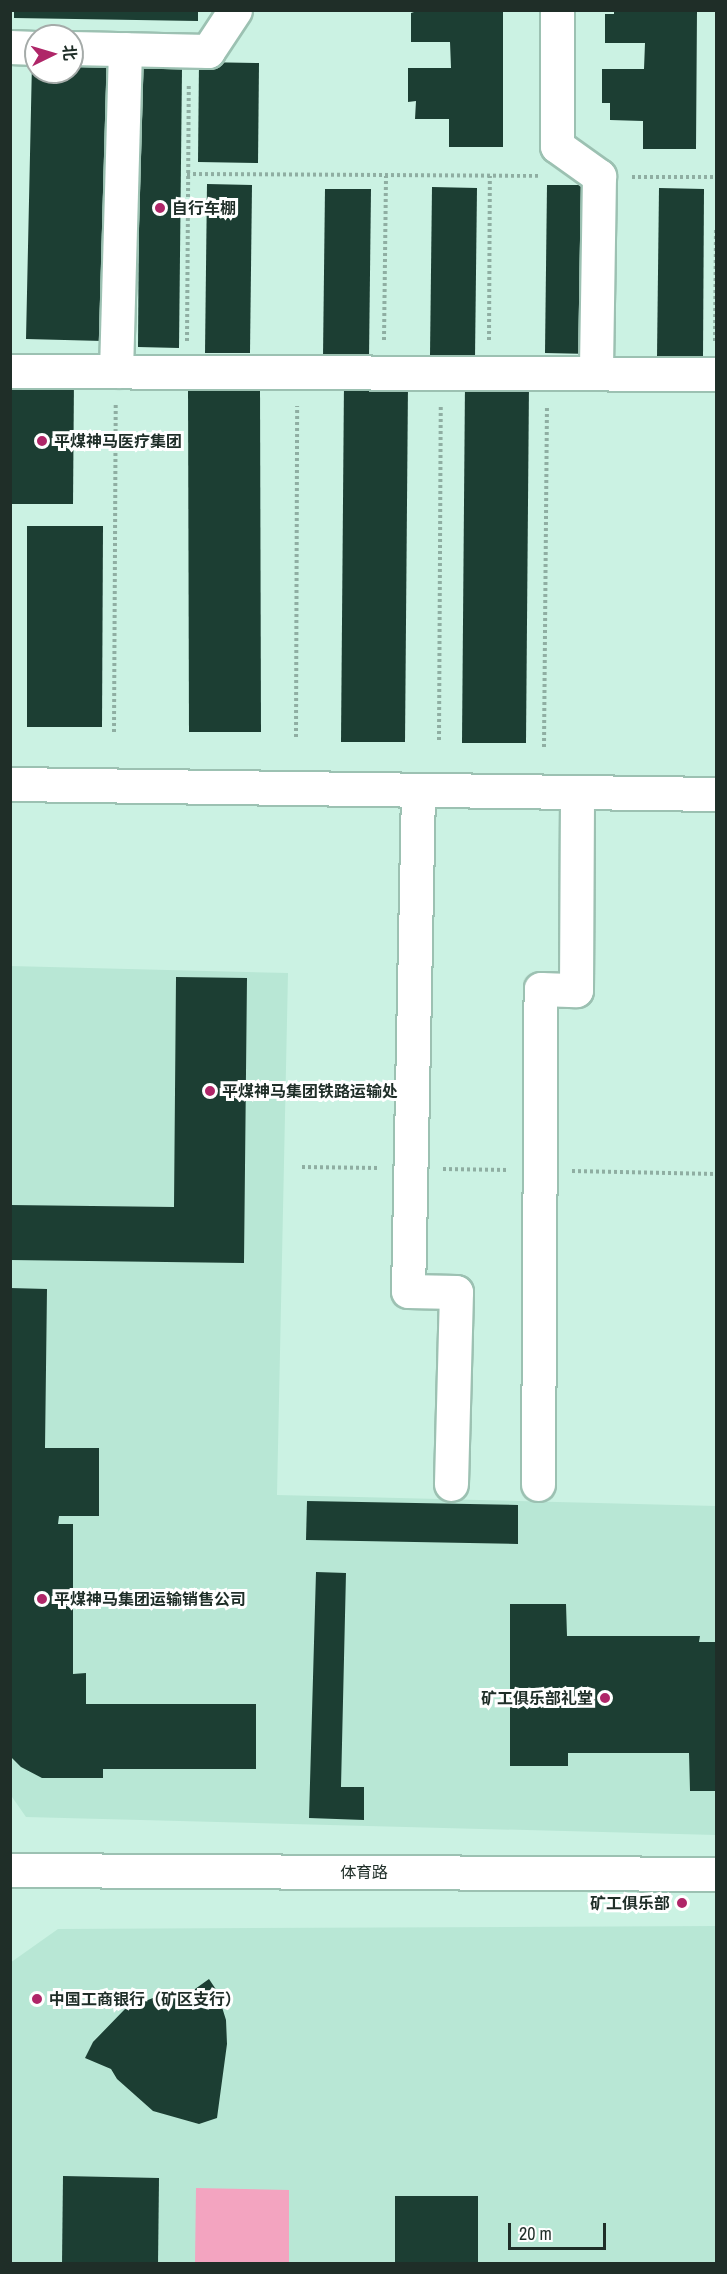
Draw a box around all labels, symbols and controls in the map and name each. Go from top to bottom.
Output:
north arrow [24,24,84,84]
text: 北 [58,44,82,62]
place label: 自行车棚 [172,198,236,218]
marker: 自行车棚 [153,201,167,215]
place label: 平煤神马医疗集团 [54,431,182,451]
marker: 平煤神马医疗集团 [35,434,49,448]
place label: 平煤神马集团铁路运输处 [222,1081,398,1101]
marker: 平煤神马集团铁路运输处 [203,1084,217,1098]
place label: 平煤神马集团运输销售公司 [54,1589,246,1609]
marker: 平煤神马集团运输销售公司 [35,1592,49,1606]
place label: 矿工俱乐部礼堂 [481,1688,593,1708]
marker: 矿工俱乐部礼堂 [598,1691,612,1705]
street label: 体育路 [340,1862,388,1882]
place label: 矿工俱乐部 [590,1893,670,1913]
marker: 矿工俱乐部 [675,1896,689,1910]
place label: 中国工商银行（矿区支行） [49,1989,241,2009]
marker: 中国工商银行（矿区支行） [30,1992,44,2006]
scale bar [511,2211,608,2249]
text: 20 m [519,2221,552,2246]

